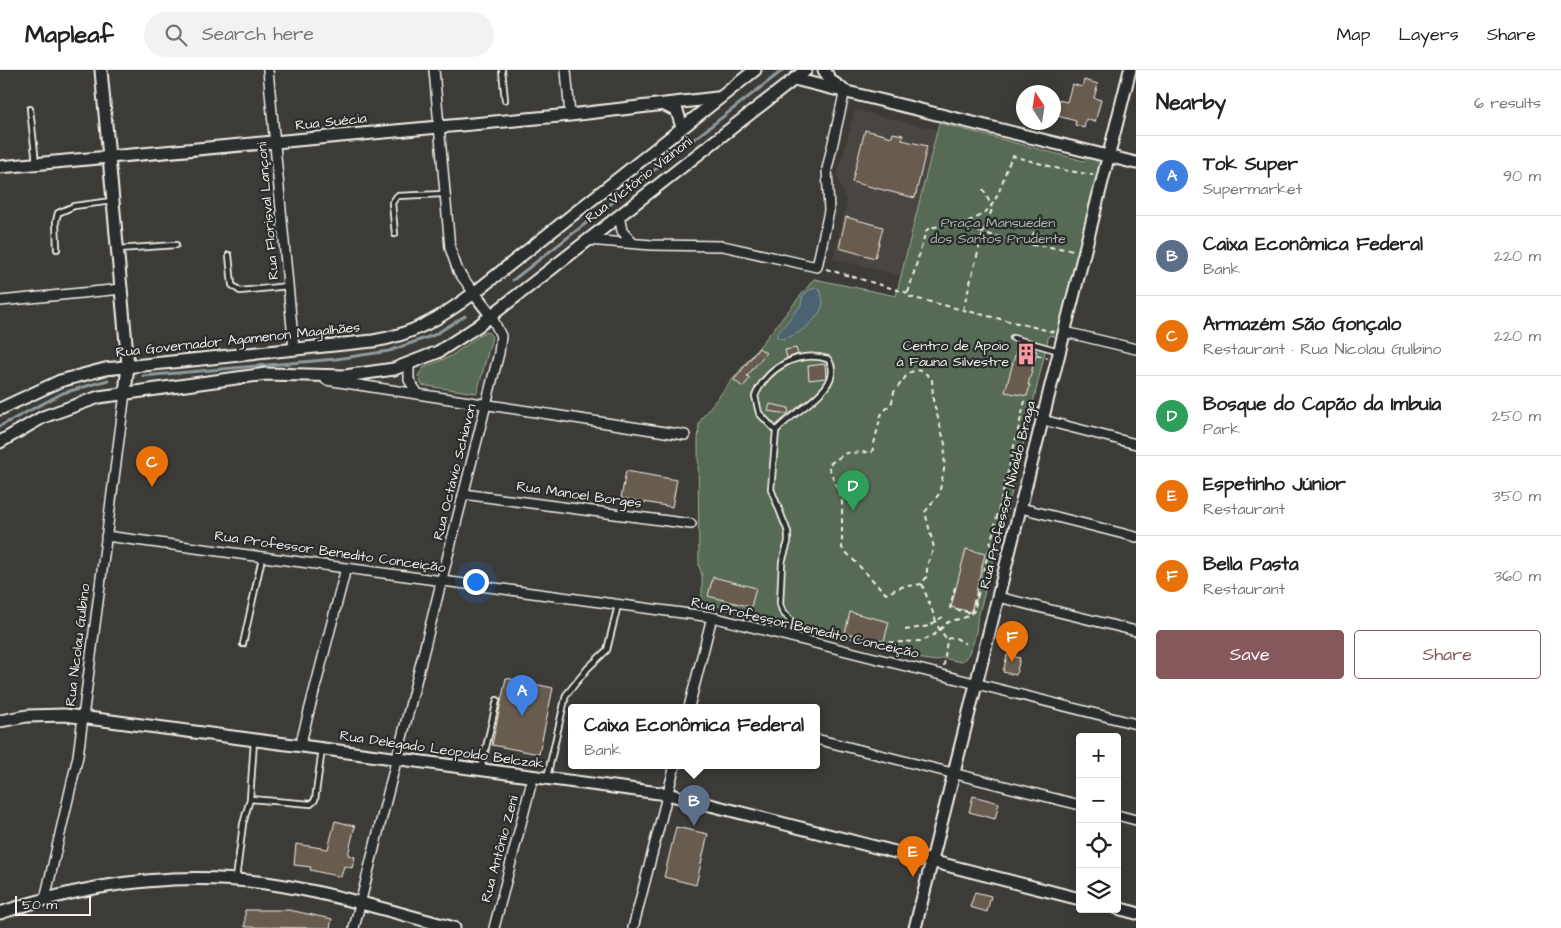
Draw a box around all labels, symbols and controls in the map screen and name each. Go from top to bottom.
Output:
search box [144,12,494,57]
text: Mapleaf [25,18,114,52]
icon: search [162,21,190,49]
text: Search here [202,21,314,48]
text: Map [1336,22,1370,47]
text: Layers [1398,22,1459,47]
text: Share [1487,22,1536,47]
north arrow [1016,85,1061,130]
text: Nearby [1156,88,1226,117]
text: 6 results [1474,92,1541,114]
street label: Rua Suécia [294,108,368,136]
street label: Rua Victório Vizinoni [581,132,697,228]
street label: Rua Florisval Lançoni [252,141,284,281]
text: Tok Super [1203,151,1298,178]
text: A [1167,165,1177,187]
text: 90 m [1503,165,1541,187]
text: Supermarket [1203,178,1302,200]
park label: Praça Mansueden dos Santos Prudente [930,213,1066,249]
text: Caixa Econômica Federal [1203,231,1423,258]
text: B [1166,245,1178,267]
text: 220 m [1494,245,1541,267]
text: Bank [1203,258,1240,280]
text: Armazém São Gonçalo [1203,311,1401,338]
street label: Rua Governador Agamenon Magalhães [115,317,361,363]
text: C [1166,325,1178,347]
text: 220 m [1494,325,1541,347]
place label: Centro de Apoio à Fauna Silvestre [896,336,1009,372]
text: Restaurant · Rua Nicolau Gulbino [1203,338,1441,360]
building icon: Centro de Apoio à Fauna Silvestre [1013,341,1039,367]
text: Bosque do Capão da Imbuia [1203,391,1441,418]
street label: Rua Professor Nivaldo Braga [975,399,1041,591]
street label: Rua Octávio Schiavon [428,402,482,542]
text: D [1167,405,1177,427]
text: 250 m [1492,405,1541,427]
text: Park [1203,418,1240,440]
pin: C [136,446,168,487]
pin: D [837,470,869,511]
text: Espetinho Júnior [1203,471,1346,498]
street label: Rua Manoel Borges [515,476,643,514]
text: E [1167,485,1177,507]
text: 350 m [1493,485,1541,507]
text: Restaurant [1203,498,1285,520]
street label: Rua Professor Benedito Conceição [213,526,447,578]
text: Bella Pasta [1203,551,1299,578]
text: F [1166,565,1178,587]
text: 360 m [1494,565,1541,587]
your location [463,569,489,595]
text: Restaurant [1203,578,1285,600]
street label: Rua Nicolau Gulbino [61,582,95,707]
street label: Rua Professor Benedito Conceição [689,592,921,664]
pin: F [996,621,1028,662]
button: Save [1156,630,1344,679]
button: Share [1354,630,1541,679]
pin: A [506,675,538,716]
popup [568,704,820,769]
text: Caixa Econômica Federal [584,712,804,739]
street label: Rua Delegado Leopoldo Belczak [339,726,546,774]
map controls [1076,733,1121,913]
button: + [1076,733,1121,778]
text: Bank [584,739,621,761]
button: − [1076,778,1121,823]
pin: B [678,785,710,826]
street label: Rua Antônio Zeni [476,793,524,905]
button: locate [1076,823,1121,868]
pin: E [897,836,929,877]
button: layers [1076,868,1121,913]
scale bar [15,893,91,916]
text: 50 m [22,895,57,915]

